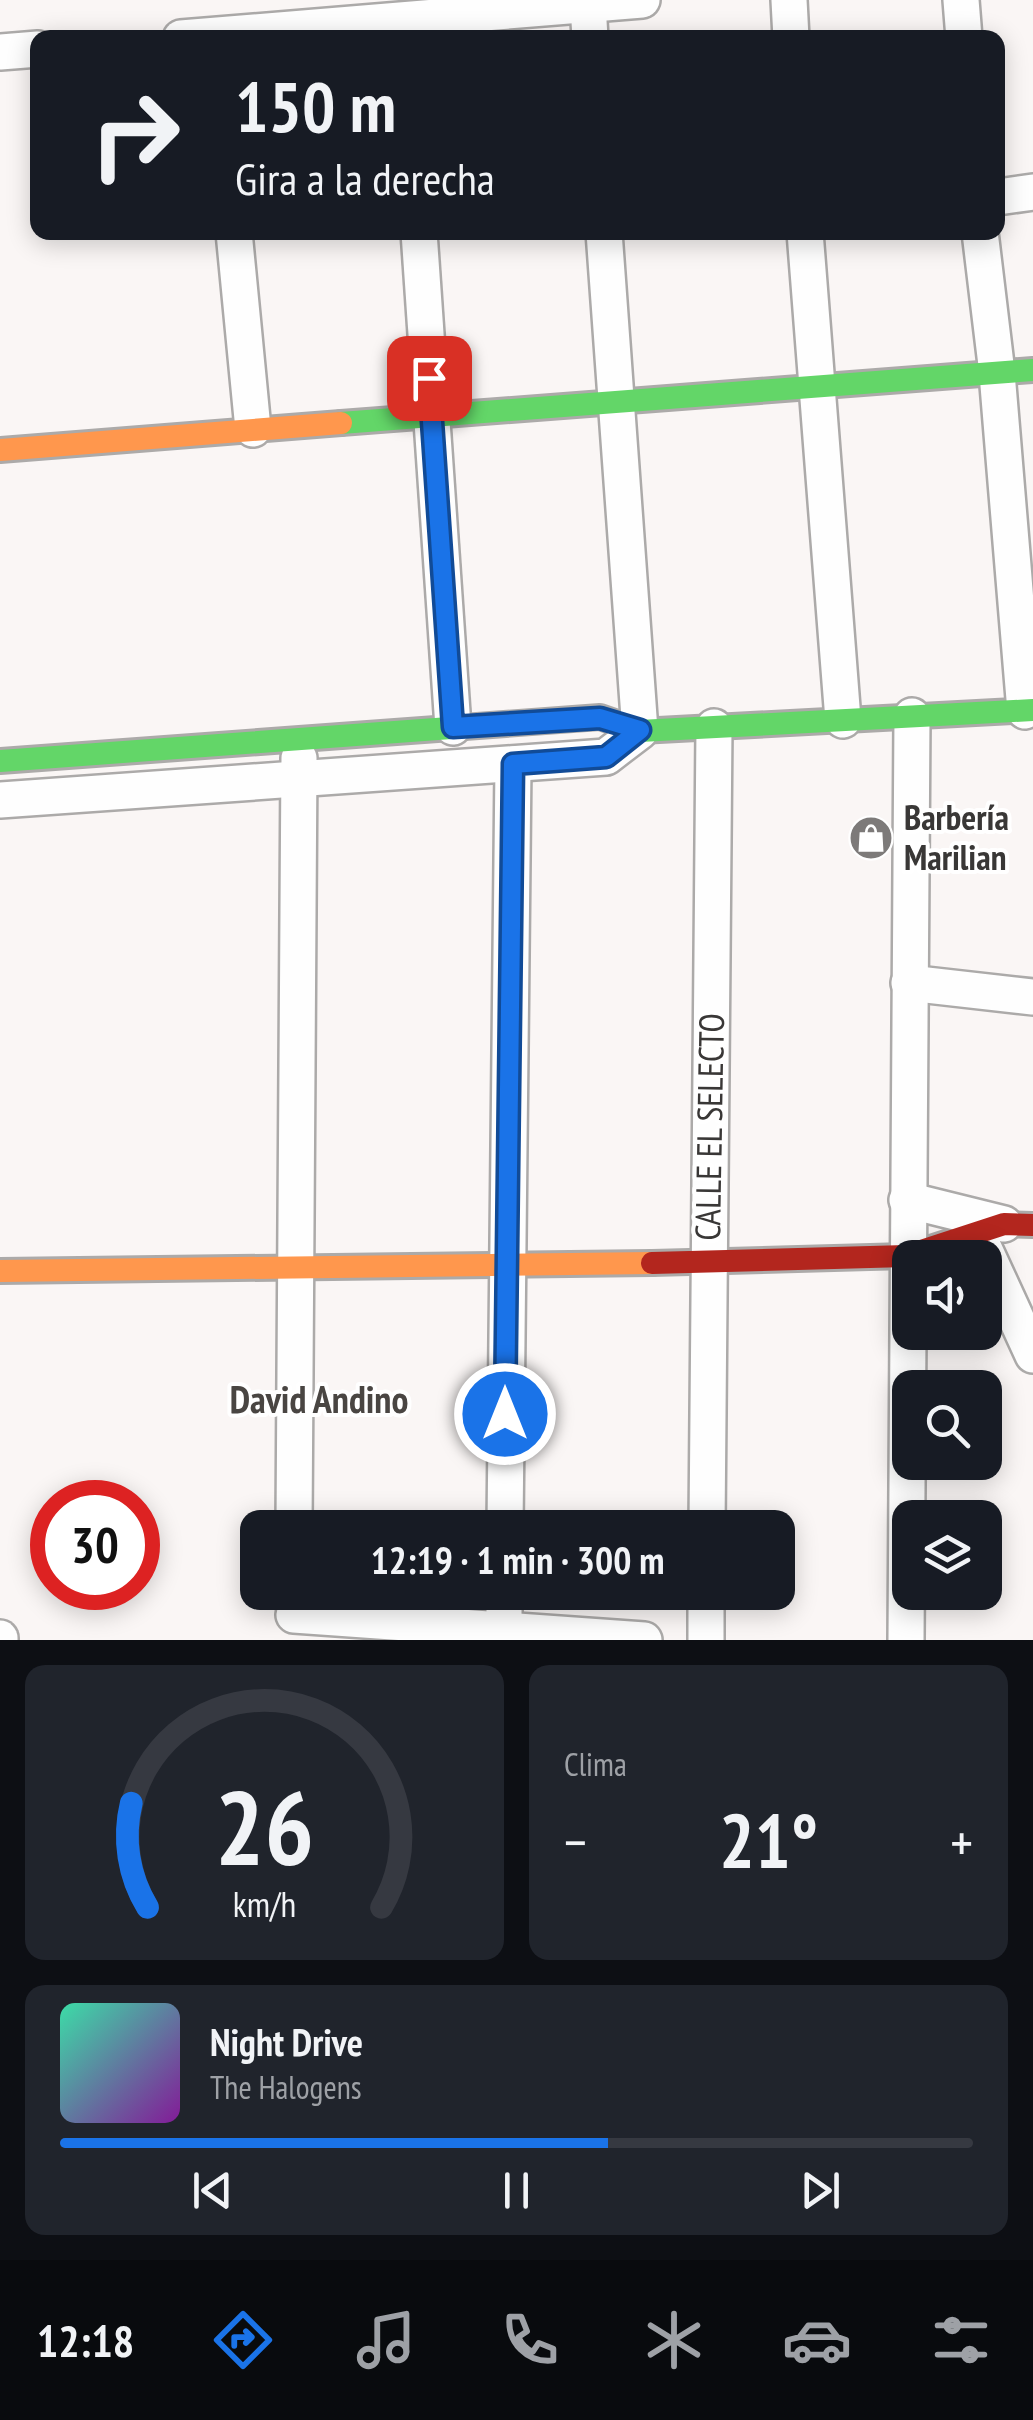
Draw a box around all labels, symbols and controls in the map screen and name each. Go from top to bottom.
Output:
text: 150 m [235,61,396,151]
icon: right [70,70,200,200]
text: Gira a la derecha [235,149,495,207]
pin [387,336,472,421]
icon: arrive [402,351,457,406]
place label: Barbería Marilian [904,794,1009,880]
shop icon: Barbería Marilian [848,815,894,861]
street label: CALLE EL SELECTO [684,1013,734,1241]
map controls [892,1240,1002,1610]
button: sound [892,1240,1002,1350]
position arrow [453,1362,557,1466]
button: search [892,1370,1002,1480]
district label: David Andino [230,1374,408,1423]
speed limit sign: 30 [30,1480,160,1610]
button: layers [892,1500,1002,1610]
text: 12:19 · 1 min · 300 m [371,1535,664,1584]
text: Clima [564,1743,627,1785]
text: 26 [215,1759,314,1894]
text: 21° [719,1792,818,1889]
text: − [564,1806,587,1877]
text: + [950,1806,973,1877]
text: km/h [233,1881,296,1927]
text: Night Drive [210,2017,363,2066]
text: The Halogens [210,2066,362,2108]
icon: previous [185,2163,240,2218]
icon: pause [489,2163,544,2218]
icon: next [793,2163,848,2218]
icon: directions [208,2305,278,2375]
icon: music [351,2305,421,2375]
icon: phone [495,2305,565,2375]
icon: climate [639,2305,709,2375]
icon: car [782,2305,852,2375]
icon: filters [926,2305,996,2375]
text: 12:18 [37,2311,134,2369]

